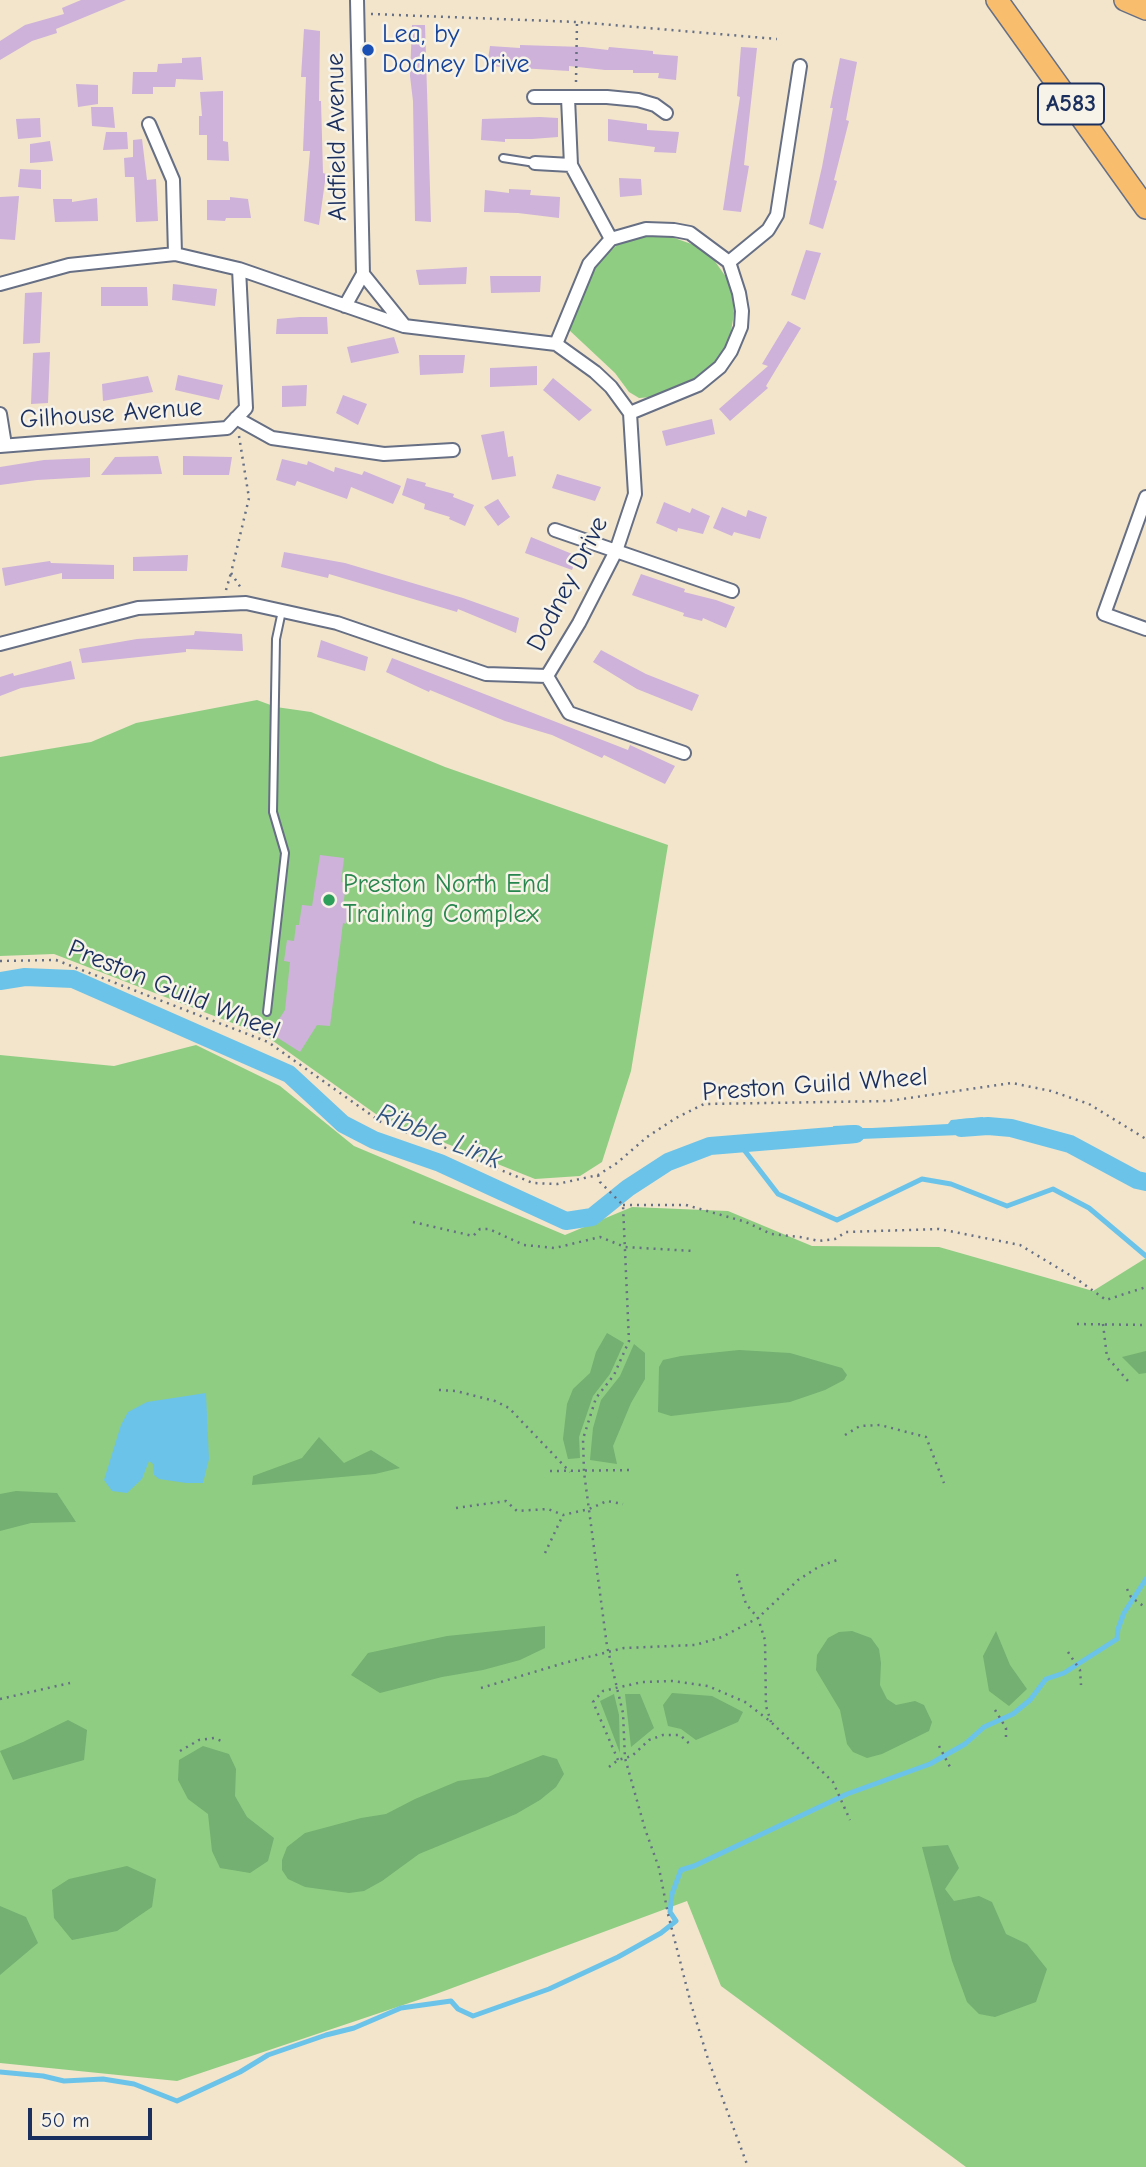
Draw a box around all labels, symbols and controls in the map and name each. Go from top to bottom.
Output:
place label: Lea, by Dodney Drive [382,19,530,80]
marker: Lea, by Dodney Drive [360,42,376,58]
street label: Aldfield Avenue [320,53,354,221]
road number: A583 [1038,84,1104,124]
street label: Gilhouse Avenue [19,392,203,436]
street label: Dodney Drive [521,511,615,657]
place label: Preston North End Training Complex [343,869,550,931]
marker: Preston North End Training Complex [321,892,337,908]
street label: Preston Guild Wheel [63,933,285,1047]
street label: Preston Guild Wheel [701,1062,929,1108]
water label: Ribble Link [372,1097,506,1177]
scale bar [32,2094,156,2138]
text: 50 m [41,2108,90,2132]

